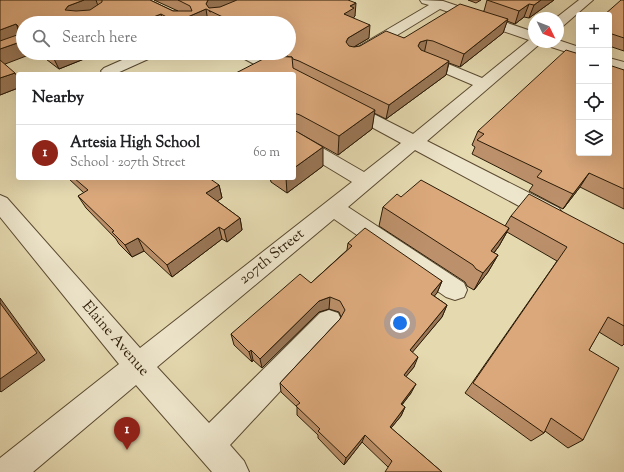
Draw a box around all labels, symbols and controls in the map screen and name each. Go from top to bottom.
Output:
north arrow [528,12,564,48]
map controls [576,12,612,156]
button: + [576,12,612,48]
search box [16,16,296,60]
icon: search [30,27,52,49]
text: Search here [62,28,137,49]
button: − [576,48,612,84]
button: locate [576,84,612,120]
text: Nearby [32,86,84,110]
button: layers [576,120,612,156]
text: Artesia High School [70,133,200,154]
text: 1 [43,144,47,162]
text: 60 m [253,144,280,162]
text: School · 207th Street [70,154,186,172]
street label: 207th Street [235,224,309,290]
street label: Elaine Avenue [76,297,154,381]
your location [390,313,410,333]
pin: 1 [114,417,140,450]

